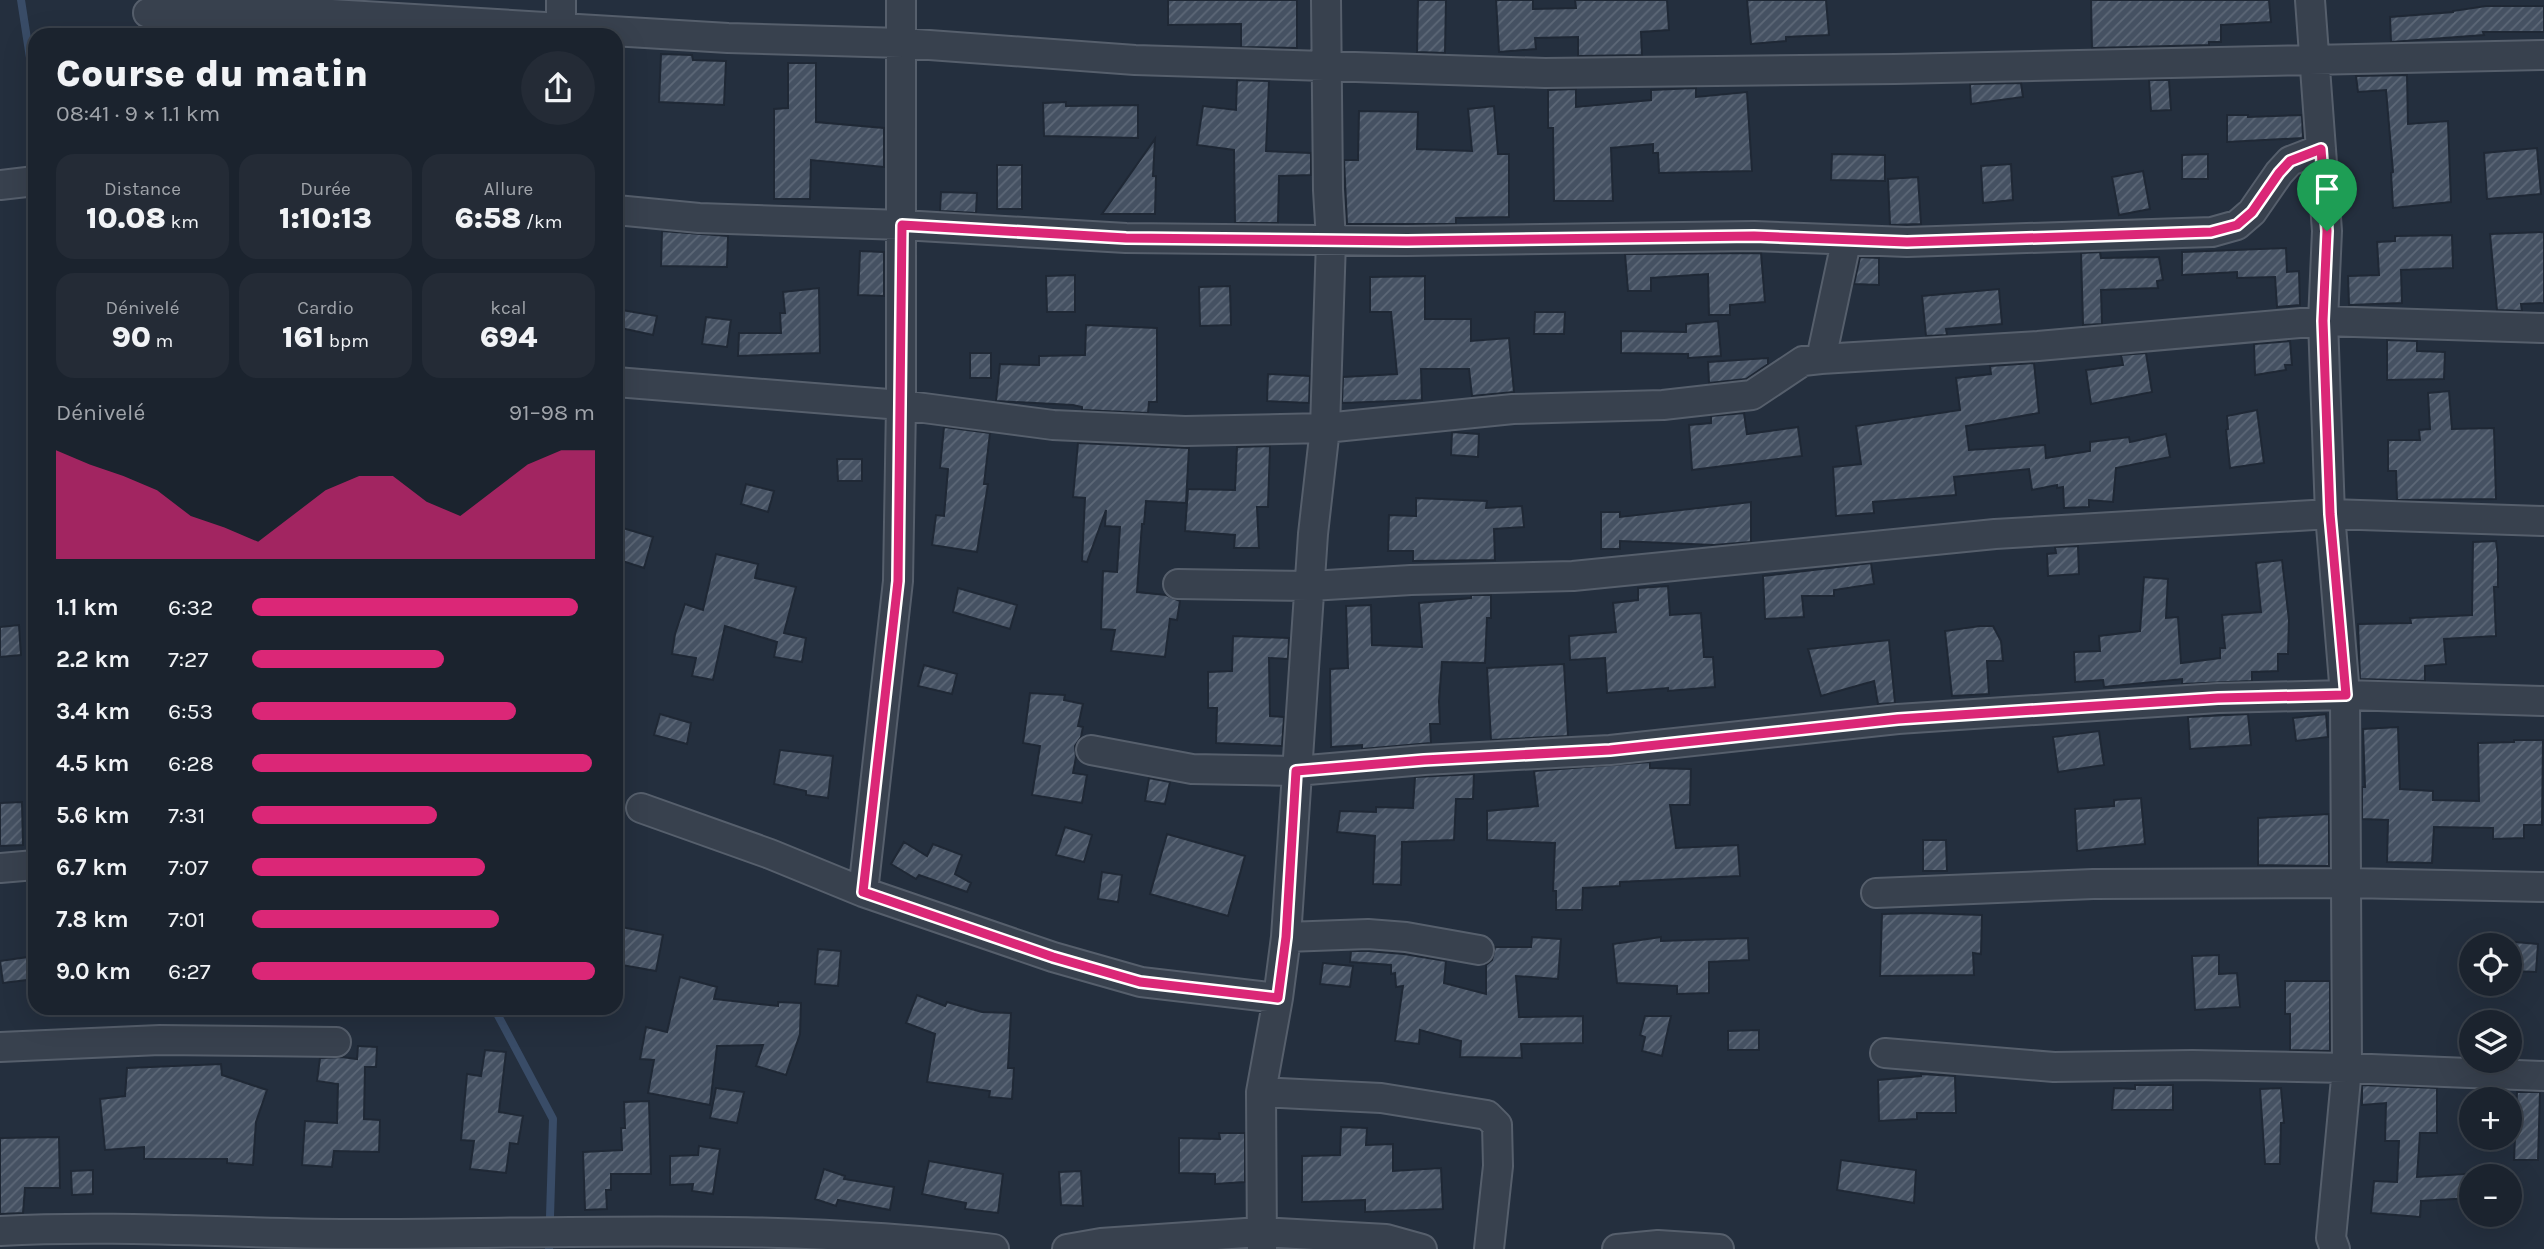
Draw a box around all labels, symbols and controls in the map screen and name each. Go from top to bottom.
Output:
text: Course du matin [56,51,368,96]
button: share [521,51,595,125]
text: 08:41 · 9 × 1.1 km [56,100,220,127]
pin [2297,159,2357,231]
icon: arrive [2308,170,2346,208]
text: Distance [104,178,181,200]
text: Durée [300,178,351,200]
text: Allure [484,178,533,200]
text: 10.08 [86,200,166,236]
text: 1:10:13 [279,200,372,236]
text: 6:58 [454,200,521,236]
text: km [166,211,199,233]
text: /km [521,211,563,233]
text: Dénivelé [106,297,179,319]
text: Cardio [297,297,354,319]
text: kcal [490,297,527,319]
text: 90 [112,319,151,355]
text: 161 [282,319,324,355]
text: 694 [480,319,537,355]
text: m [151,330,173,352]
text: bpm [324,330,369,352]
text: Dénivelé [56,399,145,426]
text: 91–98 m [509,399,595,426]
text: 1.1 km [56,594,119,621]
text: 6:32 [168,594,213,621]
text: 2.2 km [56,646,130,673]
text: 7:27 [168,646,208,673]
text: 3.4 km [56,698,130,725]
text: 6:53 [168,698,213,725]
text: 4.5 km [56,750,129,777]
text: 6:28 [168,750,214,777]
text: 5.6 km [56,802,130,829]
text: 7:31 [168,802,205,829]
text: 6.7 km [56,854,128,881]
text: 7:07 [168,854,209,881]
text: 7.8 km [56,906,129,933]
text: 7:01 [168,906,205,933]
map controls [2459,933,2522,1227]
button: locate [2459,933,2522,996]
text: 9.0 km [56,958,131,985]
text: 6:27 [168,958,211,985]
button: layers [2459,1010,2522,1073]
button: + [2459,1087,2522,1150]
button: − [2459,1164,2522,1227]

